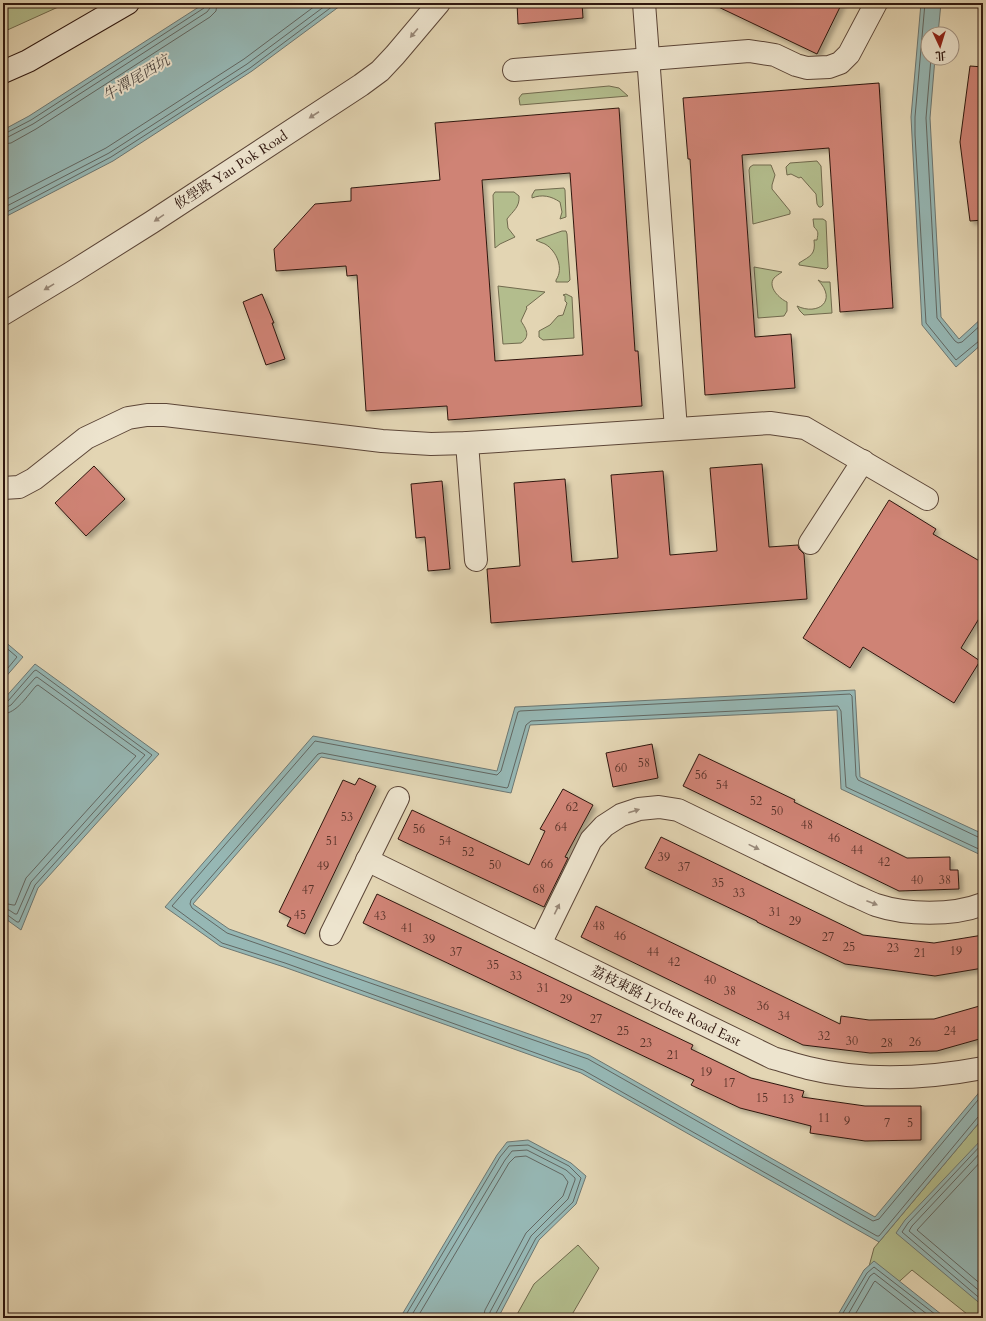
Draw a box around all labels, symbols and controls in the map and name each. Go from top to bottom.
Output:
north arrow [920,26,960,66]
one-way arrow [409,28,418,38]
text: 北 [935,48,947,63]
water label: 牛潭尾西坑 [99,49,175,106]
one-way arrow [309,111,319,119]
street label: 攸壆路 Yau Pok Road [171,126,292,214]
one-way arrow [154,214,164,222]
one-way arrow [43,283,55,290]
house number: 58 [638,755,650,771]
house number: 60 [615,760,627,776]
house number: 56 [695,767,707,783]
house number: 54 [716,777,728,793]
house number: 52 [750,793,762,809]
house number: 62 [566,799,578,815]
house number: 50 [771,803,783,819]
one-way arrow [628,807,640,813]
house number: 53 [341,809,353,825]
house number: 48 [801,817,813,833]
house number: 64 [555,819,567,835]
house number: 56 [413,821,425,837]
house number: 46 [828,830,840,846]
house number: 51 [326,833,338,849]
house number: 54 [439,833,451,849]
house number: 44 [851,842,863,858]
house number: 52 [462,844,474,860]
one-way arrow [749,844,760,850]
house number: 39 [658,849,670,865]
house number: 42 [878,854,890,870]
house number: 66 [541,856,553,872]
house number: 50 [489,857,501,873]
house number: 49 [317,858,329,874]
house number: 37 [678,859,690,875]
house number: 40 [911,872,923,888]
house number: 38 [939,872,951,888]
house number: 35 [712,875,724,891]
house number: 68 [533,881,545,897]
house number: 47 [302,882,314,898]
house number: 33 [733,885,745,901]
one-way arrow [866,900,877,906]
one-way arrow [554,904,560,915]
house number: 31 [769,904,781,920]
house number: 45 [294,907,306,923]
house number: 43 [374,908,386,924]
house number: 29 [789,913,801,929]
house number: 48 [593,918,605,934]
house number: 41 [401,920,413,936]
house number: 46 [614,928,626,944]
house number: 27 [822,929,834,945]
house number: 39 [423,931,435,947]
house number: 25 [843,939,855,955]
house number: 23 [887,940,899,956]
house number: 19 [950,943,962,959]
house number: 37 [450,944,462,960]
house number: 44 [647,944,659,960]
house number: 21 [914,945,926,961]
house number: 42 [668,954,680,970]
house number: 35 [487,957,499,973]
street label: 荔枝東路 Lychee Road East [588,961,745,1051]
house number: 33 [510,968,522,984]
house number: 40 [704,972,716,988]
house number: 31 [537,980,549,996]
house number: 38 [724,983,736,999]
house number: 29 [560,991,572,1007]
house number: 36 [757,998,769,1014]
house number: 34 [778,1008,790,1024]
house number: 27 [590,1011,602,1027]
house number: 25 [617,1023,629,1039]
house number: 24 [944,1023,956,1039]
house number: 32 [818,1028,830,1044]
house number: 30 [846,1033,858,1049]
house number: 26 [909,1034,921,1050]
house number: 23 [640,1035,652,1051]
house number: 28 [881,1035,893,1051]
house number: 21 [667,1047,679,1063]
house number: 19 [700,1064,712,1080]
house number: 17 [723,1075,735,1091]
house number: 15 [756,1090,768,1106]
house number: 13 [782,1091,794,1107]
house number: 11 [818,1110,830,1126]
house number: 9 [844,1113,850,1129]
house number: 7 [884,1115,890,1131]
house number: 5 [907,1115,913,1131]

